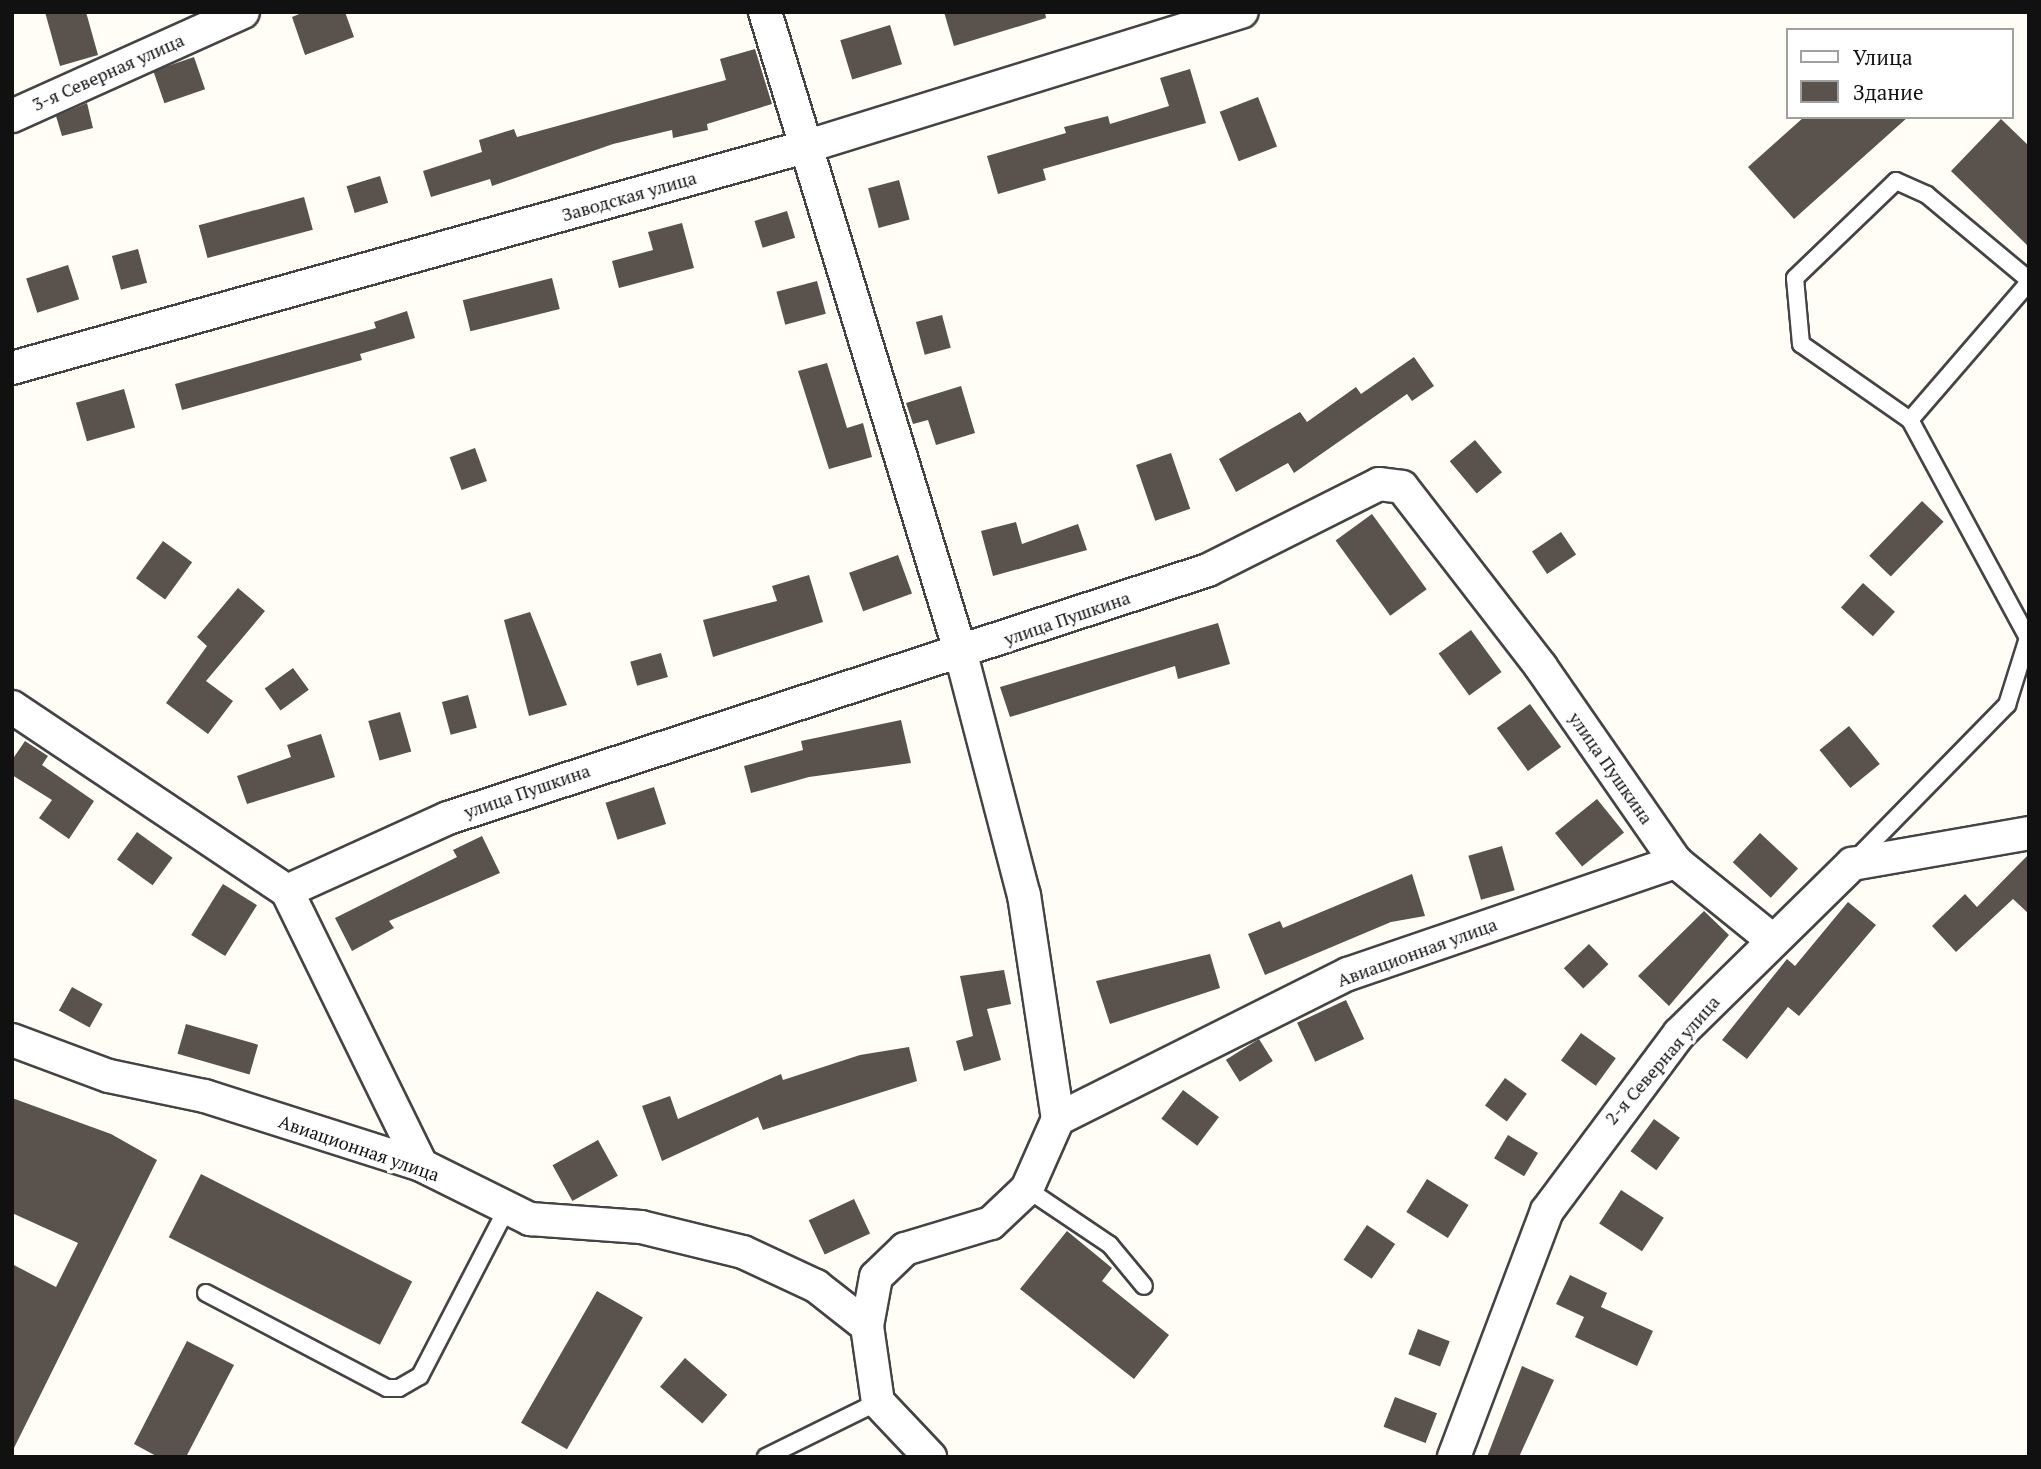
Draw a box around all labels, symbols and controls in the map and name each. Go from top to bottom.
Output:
legend [1786,28,2013,119]
street label: 3-я Северная улица [29,29,187,115]
text: Улица [1853,43,1913,71]
text: Здание [1853,78,1924,106]
street label: Заводская улица [559,166,699,226]
street label: улица Пушкина [1001,586,1133,650]
street label: улица Пушкина [1564,708,1658,828]
street label: улица Пушкина [461,759,593,823]
street label: Авиационная улица [1334,913,1500,991]
street label: 2-я Северная улица [1600,991,1724,1129]
street label: Авиационная улица [276,1110,442,1186]

